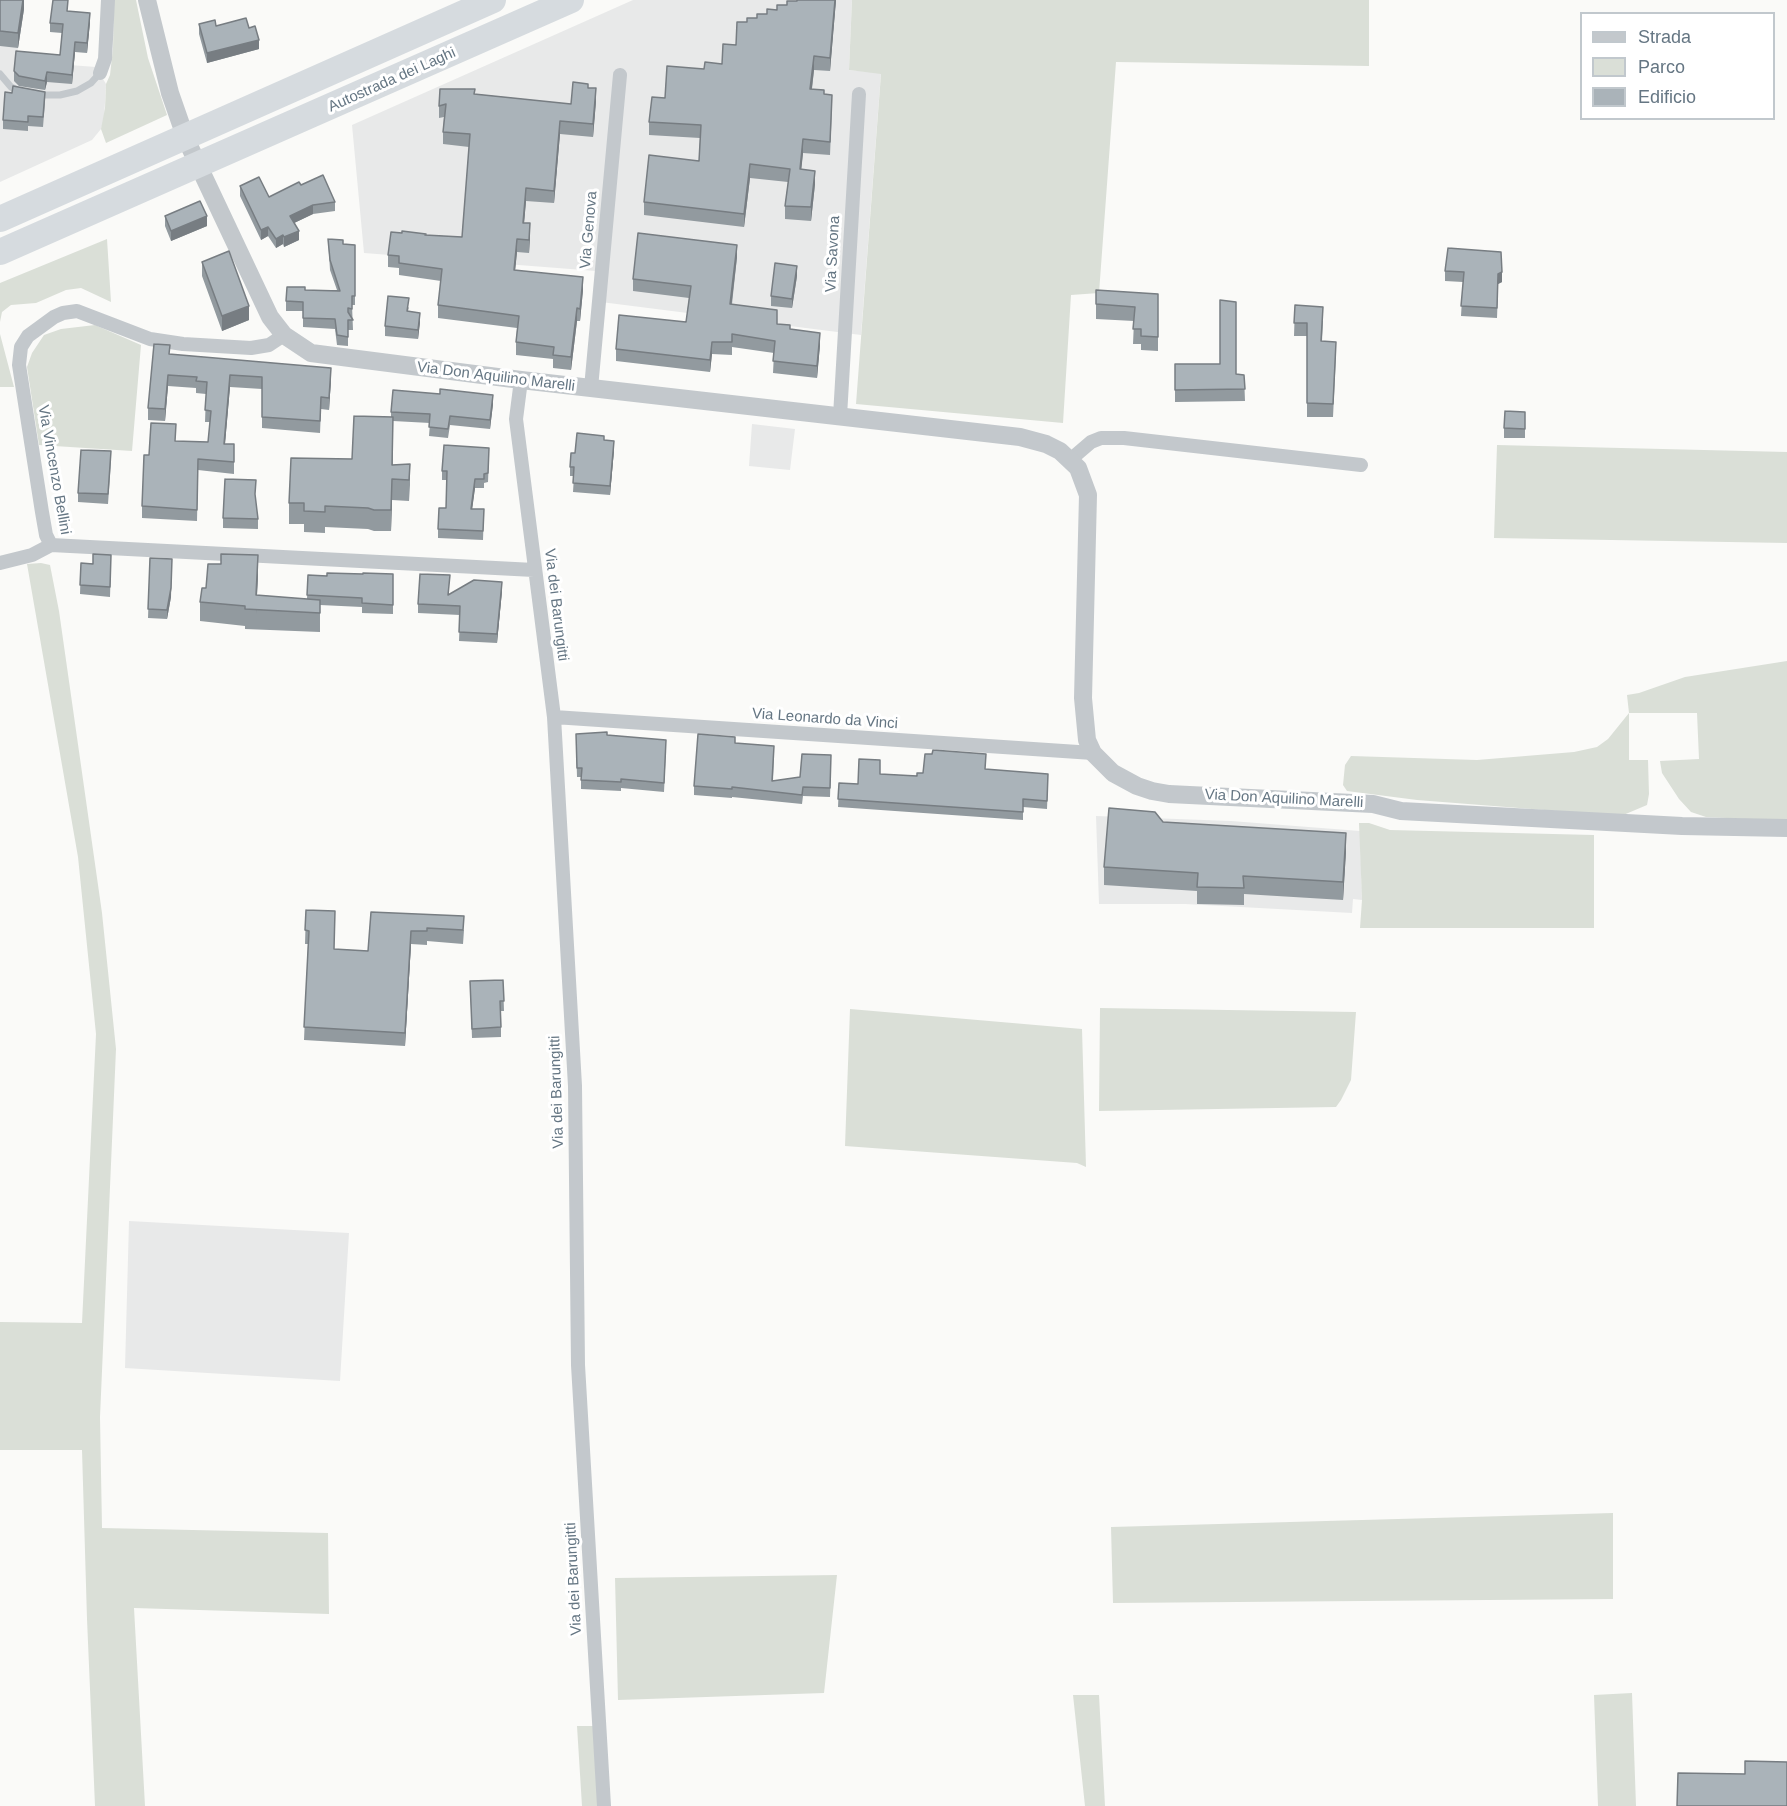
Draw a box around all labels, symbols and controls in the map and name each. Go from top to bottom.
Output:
legend [1580,12,1775,120]
text: Strada [1638,27,1691,47]
street label: Autostrada dei Laghi [325,44,459,116]
text: Parco [1638,57,1685,77]
text: Edificio [1638,87,1696,107]
street label: Via Genova [577,190,601,270]
street label: Via Savona [822,215,844,293]
street label: Via Don Aquilino Marelli [416,358,576,396]
street label: Via Vincenzo Bellini [34,404,74,536]
street label: Via dei Barungitti [540,548,572,662]
street label: Via Leonardo da Vinci [751,705,899,733]
street label: Via Don Aquilino Marelli [1204,786,1364,812]
street label: Via dei Barungitti [546,1035,568,1149]
street label: Via dei Barungitti [562,1522,586,1636]

